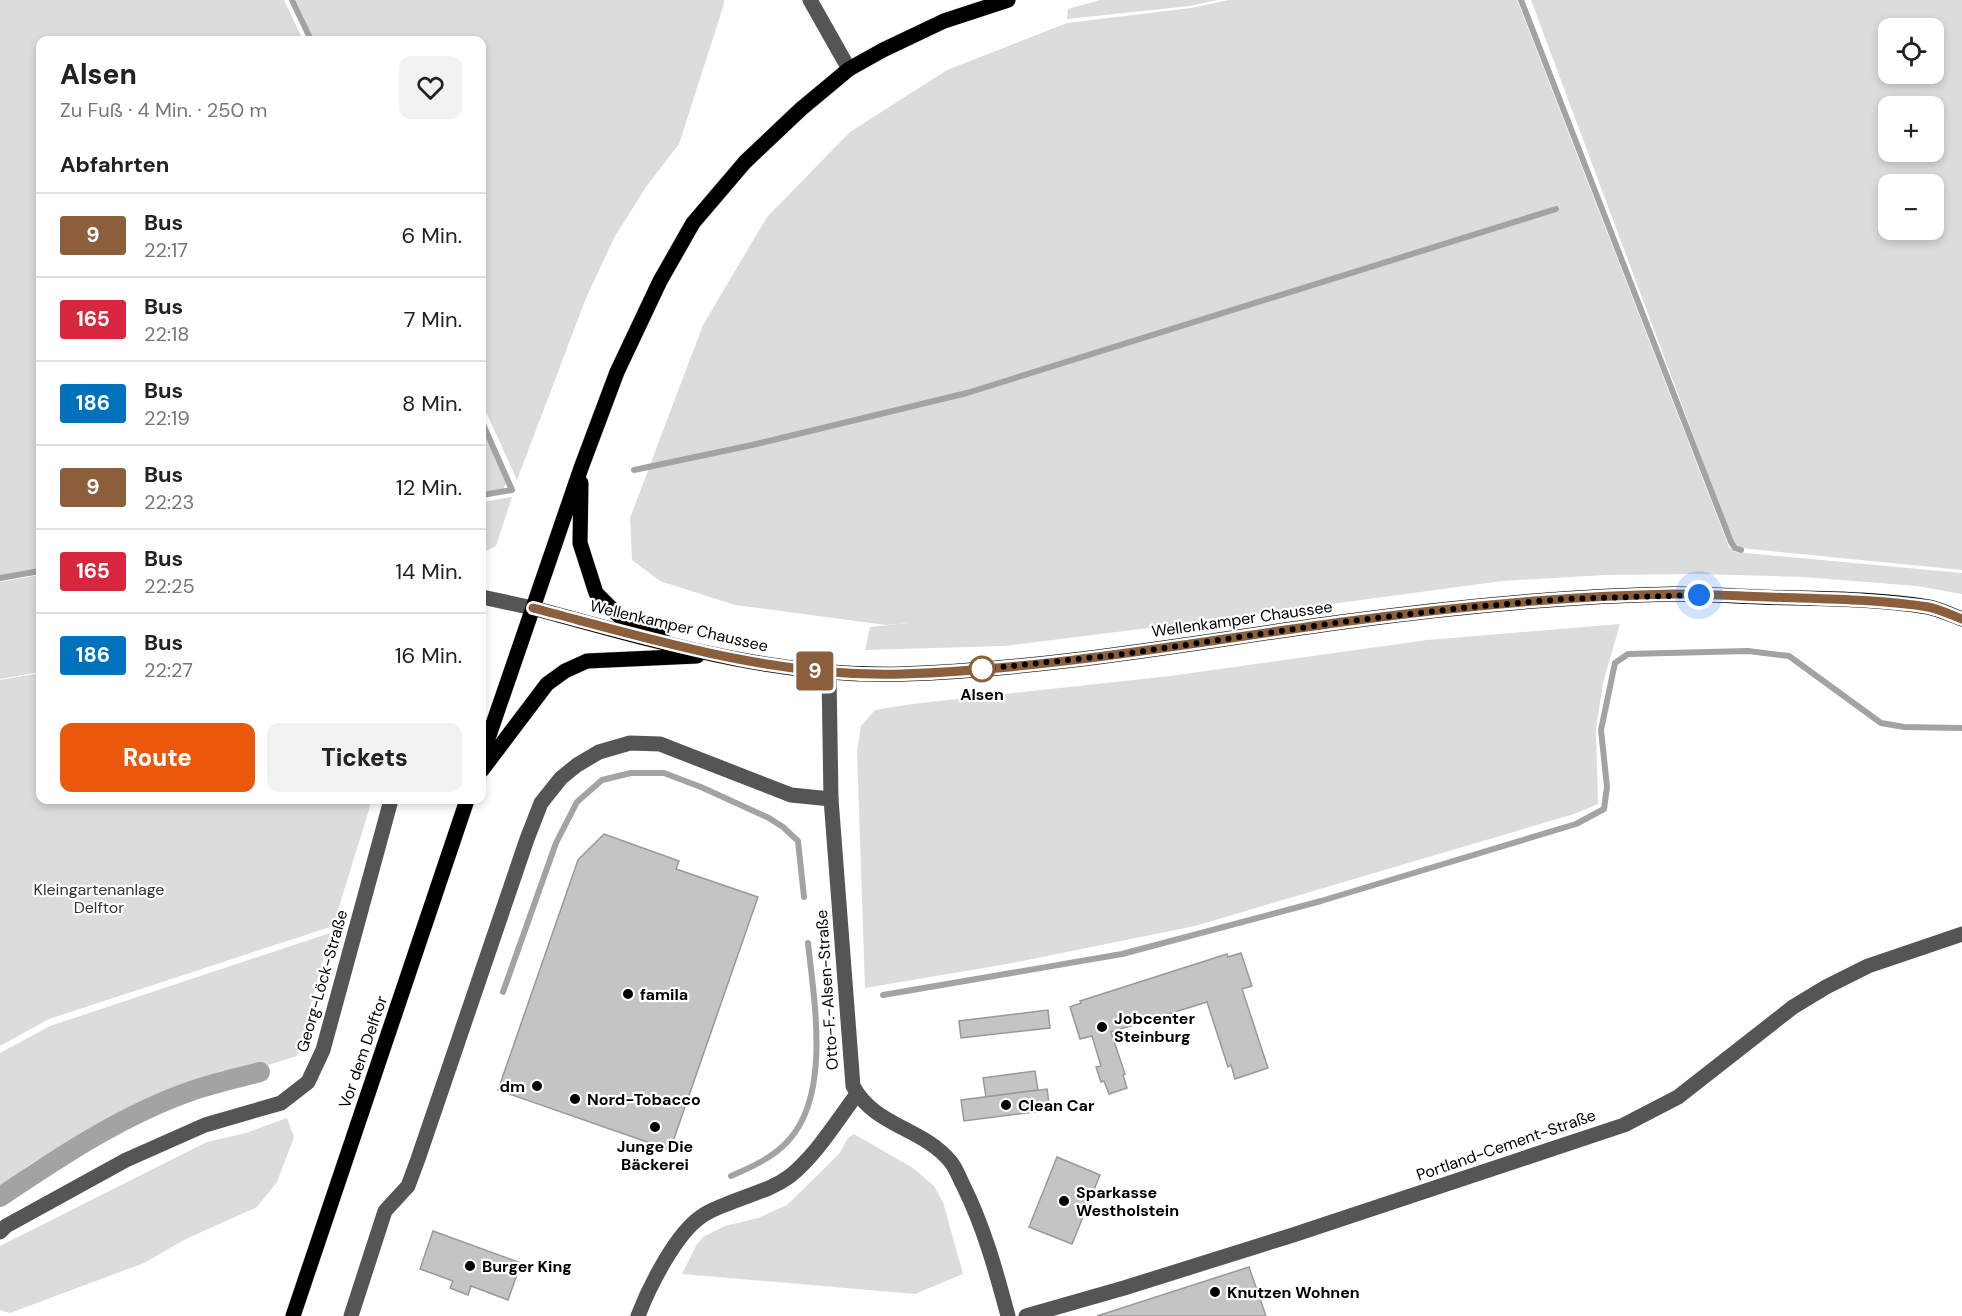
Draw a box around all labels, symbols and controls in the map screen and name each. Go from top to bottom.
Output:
map controls [1878,18,1944,240]
button: locate [1878,18,1944,84]
text: Alsen [60,56,137,93]
button: heart [399,56,462,119]
button: + [1878,96,1944,162]
text: Zu Fuß · 4 Min. · 250 m [60,97,267,123]
text: Abfahrten [60,150,169,179]
button: − [1878,174,1944,240]
text: Bus [144,208,183,237]
text: 9 [86,221,100,249]
text: 6 Min. [402,221,462,250]
text: 22:17 [144,237,188,263]
text: Bus [144,292,183,321]
text: 165 [76,305,110,333]
text: 7 Min. [404,305,462,334]
text: 22:18 [144,321,189,347]
text: Bus [144,376,183,405]
text: 186 [76,389,110,417]
text: 8 Min. [402,389,462,418]
text: 22:19 [144,405,190,431]
text: Bus [144,460,183,489]
text: 9 [86,473,100,501]
text: 12 Min. [396,473,462,502]
text: 22:23 [144,489,194,515]
text: Bus [144,544,183,573]
text: 165 [76,557,110,585]
text: 14 Min. [395,557,462,586]
text: 22:25 [144,573,195,599]
your location [1684,580,1714,610]
street label: Wellenkamper Chaussee [588,595,770,657]
street label: Wellenkamper Chaussee [1150,596,1334,642]
text: Bus [144,628,183,657]
text: 186 [76,641,110,669]
text: 16 Min. [395,641,462,670]
line badge: 9 [796,652,834,690]
marker: Alsen [969,656,995,682]
text: 22:27 [144,657,193,683]
text: 9 [808,657,822,685]
place label: Alsen [960,684,1004,705]
button: Route [60,723,255,792]
button: Tickets [267,723,462,792]
park label: Kleingartenanlage Delftor [34,879,164,918]
street label: Georg-Löck-Straße [292,907,352,1055]
street label: Otto-F.-Alsen-Straße [811,909,843,1071]
place label: famila [640,984,688,1005]
marker: famila [621,987,635,1001]
street label: Vor dem Delftor [334,993,392,1111]
place label: Jobcenter Steinburg [1114,1008,1195,1047]
marker: Jobcenter Steinburg [1095,1020,1109,1034]
place label: dm [499,1076,525,1097]
marker: dm [530,1079,544,1093]
place label: Nord-Tobacco [587,1089,701,1110]
marker: Nord-Tobacco [568,1092,582,1106]
place label: Clean Car [1018,1095,1095,1116]
marker: Clean Car [999,1098,1013,1112]
street label: Portland-Cement-Straße [1414,1104,1598,1186]
marker: Junge Die Bäckerei [648,1120,662,1134]
place label: Junge Die Bäckerei [617,1136,693,1175]
place label: Sparkasse Westholstein [1076,1182,1179,1221]
marker: Sparkasse Westholstein [1057,1194,1071,1208]
place label: Burger King [482,1256,572,1277]
marker: Burger King [463,1259,477,1273]
place label: Knutzen Wohnen [1227,1282,1360,1303]
marker: Knutzen Wohnen [1208,1285,1222,1299]

